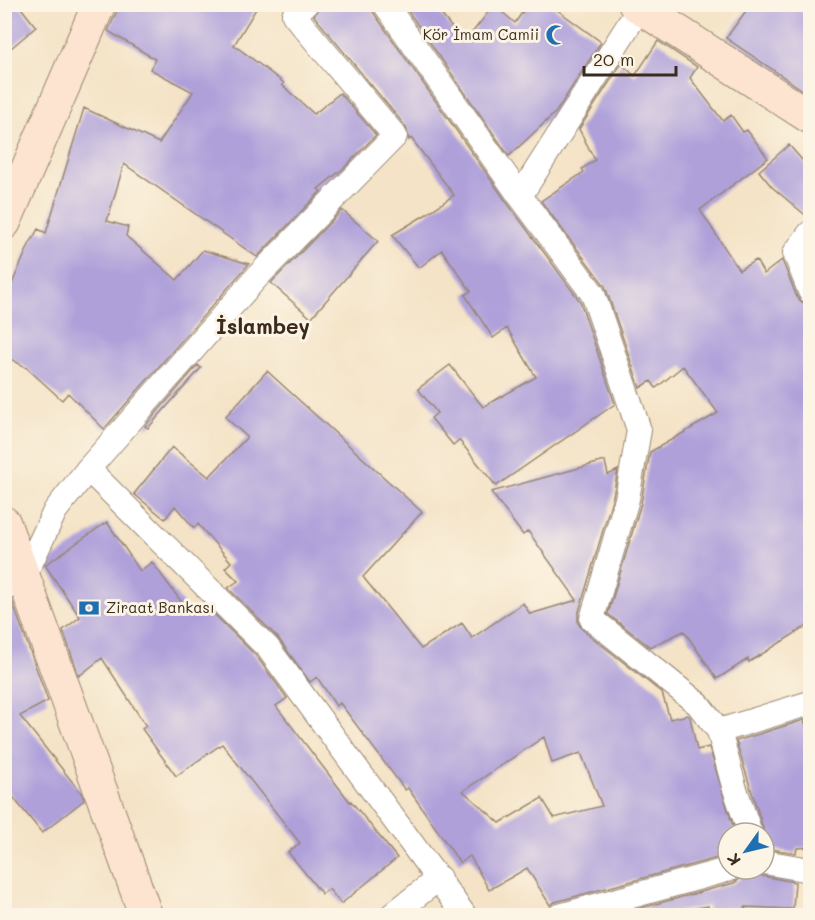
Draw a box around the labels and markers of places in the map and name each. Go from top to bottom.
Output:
mosque icon: Kör İmam Camii [544,23,568,47]
place label: Kör İmam Camii [423,24,539,44]
bank icon: Ziraat Bankası [77,596,101,620]
place label: Ziraat Bankası [106,597,215,617]

